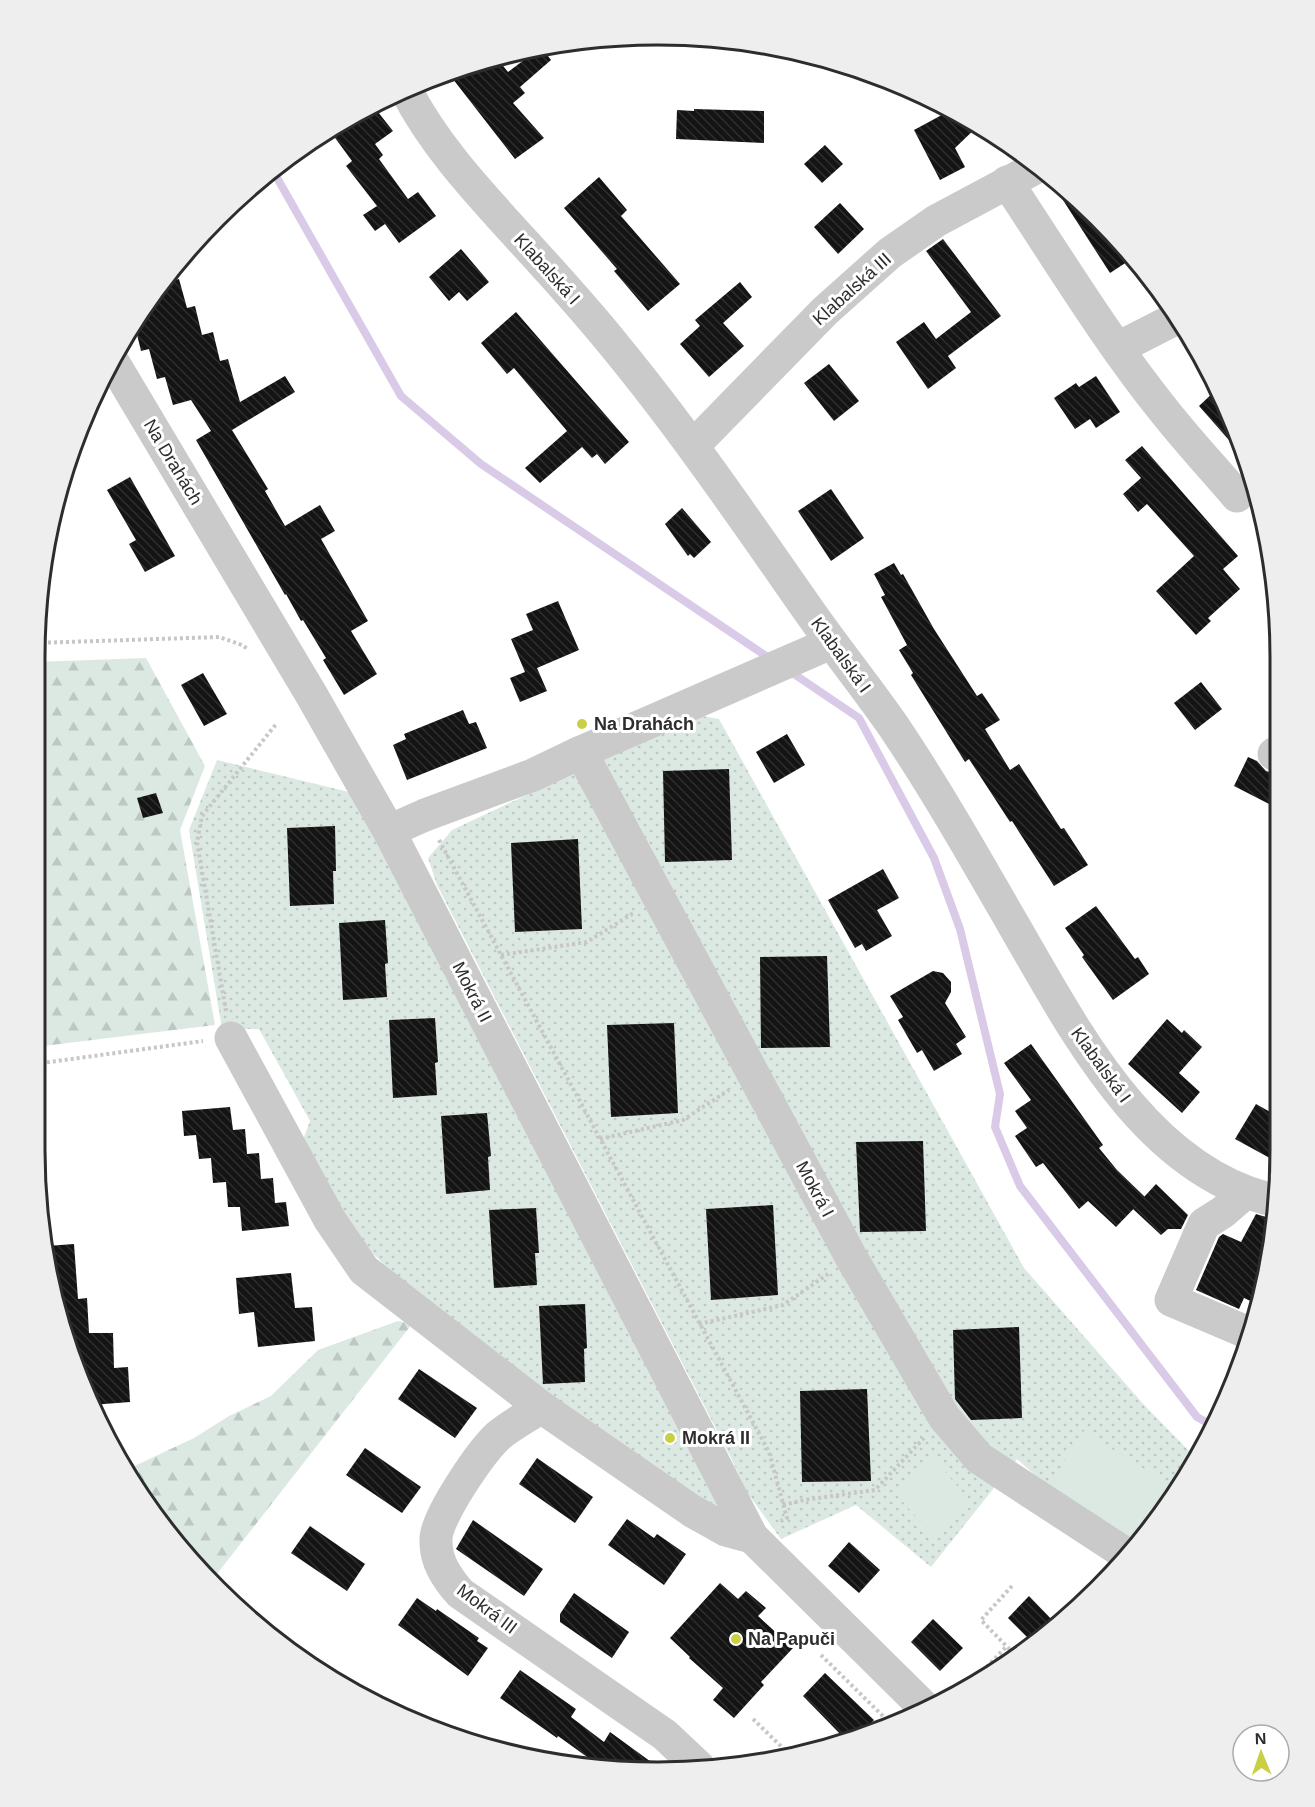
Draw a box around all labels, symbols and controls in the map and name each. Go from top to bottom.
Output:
street label: Klabalská I [510,230,584,308]
street label: Klabalská III [809,249,895,329]
street label: Na Drahách [140,416,206,508]
street label: Klabalská I [807,614,875,696]
place label: Na Drahách [594,714,694,734]
marker: Na Drahách [575,717,589,731]
street label: Mokrá II [448,958,496,1026]
street label: Klabalská I [1067,1024,1135,1106]
street label: Mokrá I [792,1158,838,1220]
place label: Mokrá II [682,1428,750,1448]
marker: Mokrá II [663,1431,677,1445]
street label: Mokrá III [453,1580,521,1638]
place label: Na Papuči [748,1629,835,1649]
marker: Na Papuči [729,1632,743,1646]
north arrow [1231,1723,1291,1783]
text: N [1254,1730,1267,1747]

